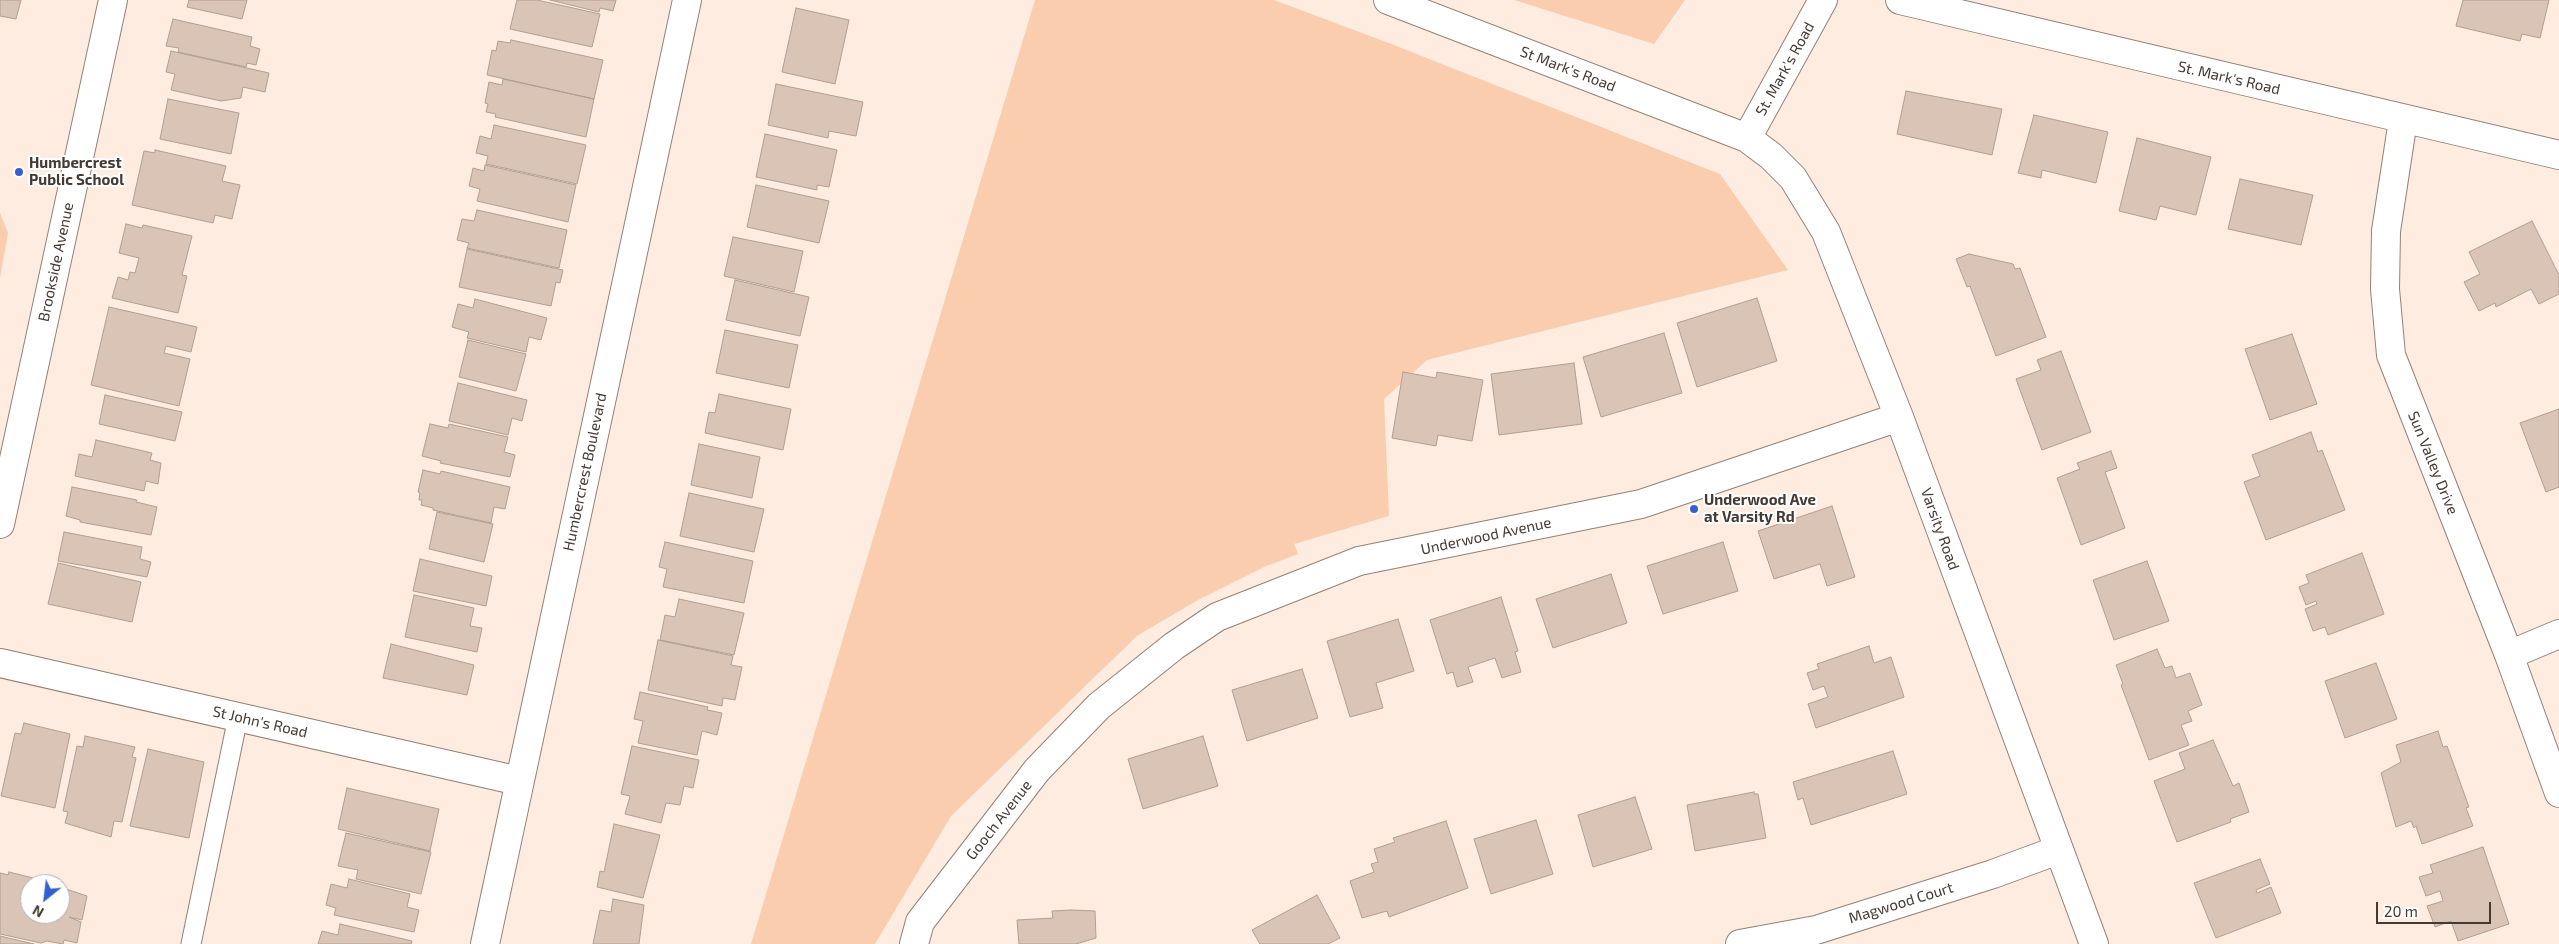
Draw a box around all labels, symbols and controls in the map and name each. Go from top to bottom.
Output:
street label: St. Mark's Road [1752,19,1818,119]
street label: St Mark's Road [1518,42,1618,96]
street label: St. Mark's Road [2176,57,2282,99]
place label: Humbercrest Public School [29,154,124,189]
marker: Humbercrest Public School [13,166,25,178]
street label: Brookside Avenue [35,201,77,323]
street label: Humbercrest Boulevard [559,391,611,553]
street label: Sun Valley Drive [2404,409,2462,517]
street label: Varsity Road [1917,486,1963,572]
place label: Underwood Ave at Varsity Rd [1704,491,1816,526]
marker: Underwood Ave at Varsity Rd [1688,503,1700,515]
street label: Underwood Avenue [1419,513,1553,559]
street label: St John's Road [211,702,309,742]
street label: Gooch Avenue [962,777,1036,863]
north arrow [20,874,70,924]
street label: Magwood Court [1847,879,1955,927]
scale bar [2379,892,2494,924]
text: N [29,902,47,922]
text: 20 m [2384,902,2418,920]

